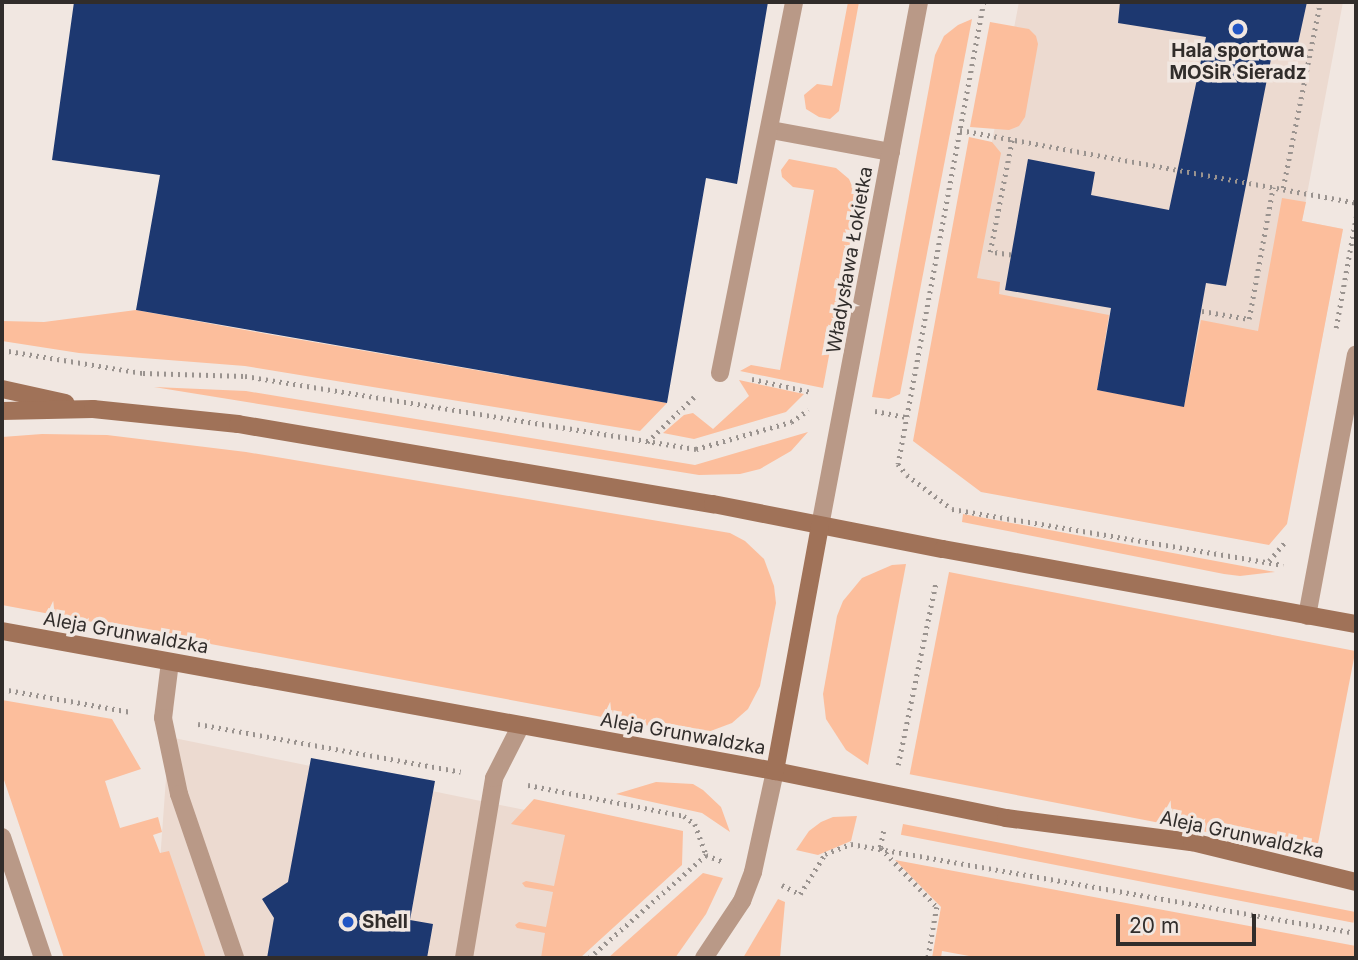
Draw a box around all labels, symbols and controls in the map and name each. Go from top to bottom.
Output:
marker: Hala sportowa MOSiR Sieradz [1230,21,1246,37]
place label: Hala sportowa MOSiR Sieradz [1169,40,1307,84]
street label: Władysława Łokietka [822,165,878,355]
street label: Aleja Grunwaldzka [42,607,210,659]
street label: Aleja Grunwaldzka [599,708,767,760]
street label: Aleja Grunwaldzka [1158,806,1326,864]
scale bar [1120,900,1260,944]
place label: Shell [362,911,408,933]
text: 20 m [1129,913,1179,938]
marker: Shell [340,914,356,930]

